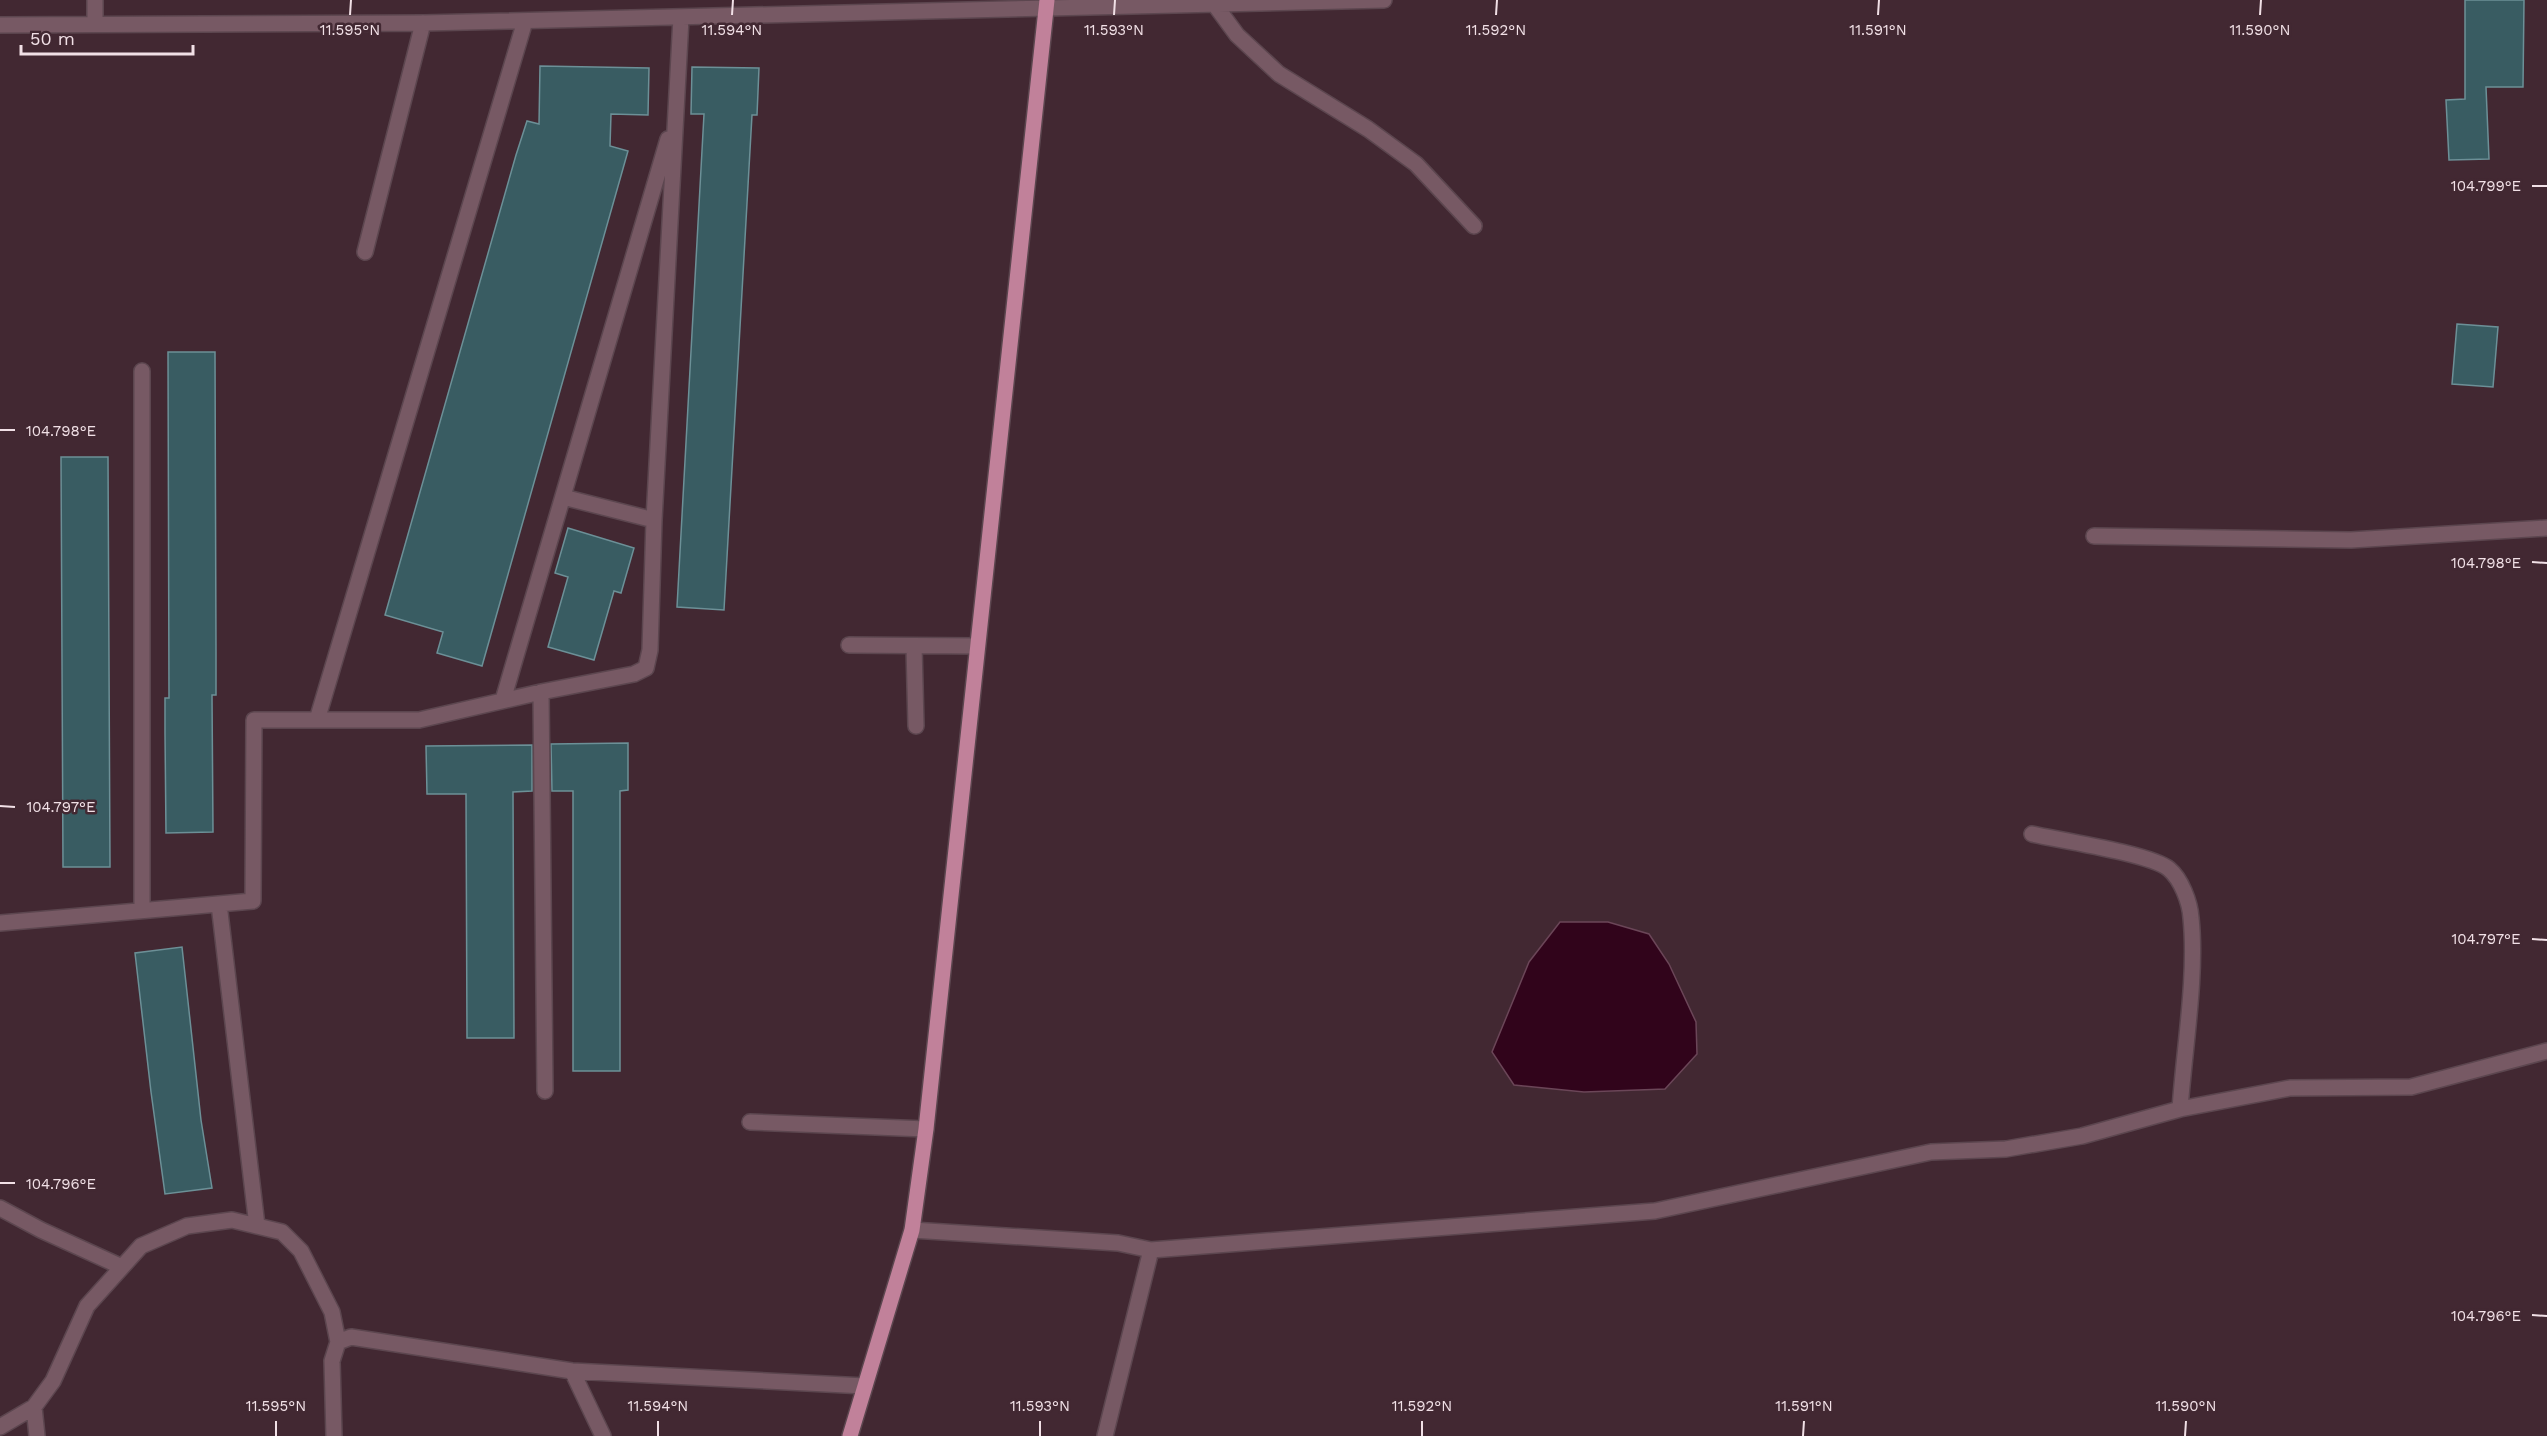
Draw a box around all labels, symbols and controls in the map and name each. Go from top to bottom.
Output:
scale bar [21,18,194,56]
text: 11.595°N [320,21,380,39]
text: 11.594°N [702,21,762,39]
text: 11.593°N [1084,21,1144,39]
text: 11.592°N [1466,21,1526,39]
text: 11.591°N [1849,21,1907,39]
text: 11.590°N [2230,21,2290,39]
text: 50 m [30,28,75,49]
text: 104.799°E [2451,177,2521,195]
text: 104.798°E [26,422,96,440]
text: 104.798°E [2451,554,2521,572]
text: 104.797°E [26,798,96,816]
text: 104.797°E [2451,930,2521,948]
text: 104.796°E [26,1175,96,1193]
text: 104.796°E [2451,1307,2521,1325]
text: 11.595°N [246,1397,306,1415]
text: 11.594°N [628,1397,688,1415]
text: 11.593°N [1010,1397,1070,1415]
text: 11.592°N [1392,1397,1452,1415]
text: 11.591°N [1775,1397,1833,1415]
text: 11.590°N [2156,1397,2216,1415]

